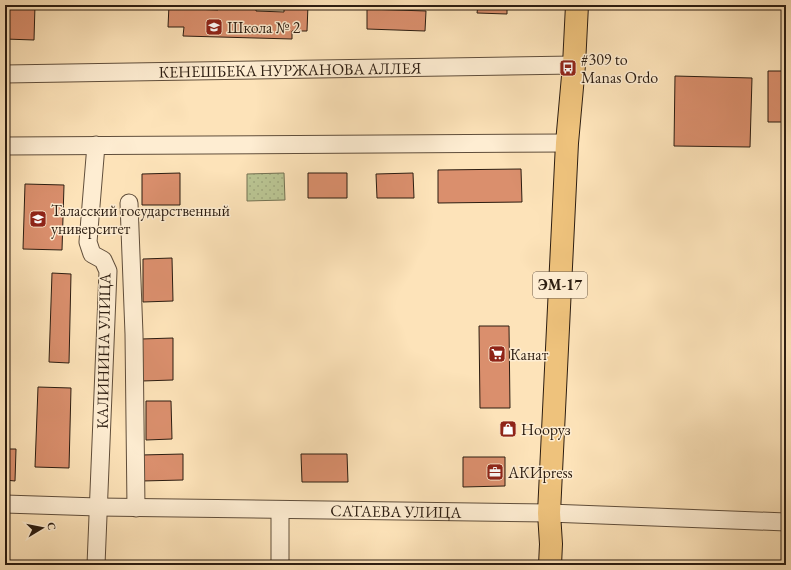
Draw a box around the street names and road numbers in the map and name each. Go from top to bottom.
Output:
street label: КЕНЕШБЕКА НУРЖАНОВА АЛЛЕЯ [158,57,422,83]
street label: КАЛИНИНА УЛИЦА [92,272,115,429]
road number: ЭМ-17 [533,272,587,298]
street label: САТАЕВА УЛИЦА [330,500,462,523]

